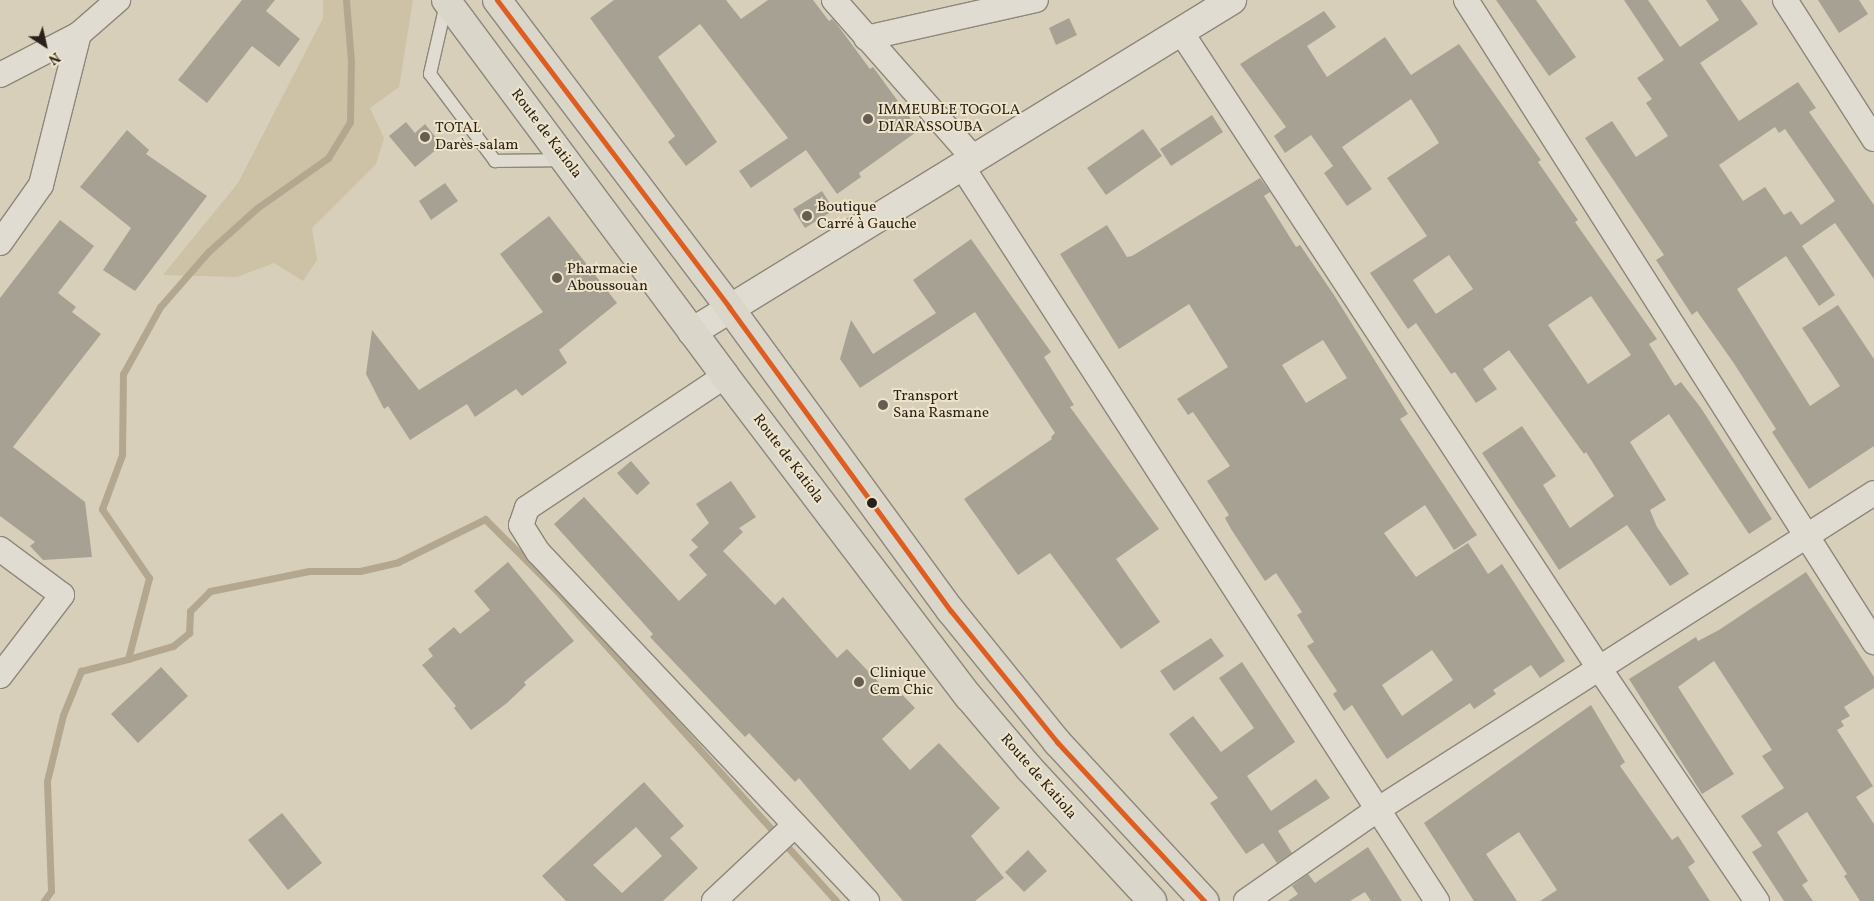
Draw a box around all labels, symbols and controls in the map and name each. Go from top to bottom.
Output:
north arrow [20,20,70,70]
text: N [44,47,64,68]
street label: Route de Katiola [507,86,585,182]
place label: IMMEUBLE TOGOLA DIARASSOUBA [878,101,1021,136]
marker: IMMEUBLE TOGOLA DIARASSOUBA [862,113,874,125]
place label: TOTAL Darès-salam [435,119,519,154]
marker: TOTAL Darès-salam [419,131,431,143]
place label: Boutique Carré à Gauche [817,198,917,233]
marker: Boutique Carré à Gauche [801,210,813,222]
place label: Pharmacie Aboussouan [567,260,648,295]
marker: Pharmacie Aboussouan [551,272,563,284]
place label: Transport Sana Rasmane [893,387,989,422]
marker: Transport Sana Rasmane [877,399,889,411]
street label: Route de Katiola [749,411,827,507]
unlabelled marker [867,498,877,508]
place label: Clinique Cem Chic [870,664,933,699]
marker: Clinique Cem Chic [852,675,866,689]
street label: Route de Katiola [996,731,1080,823]

